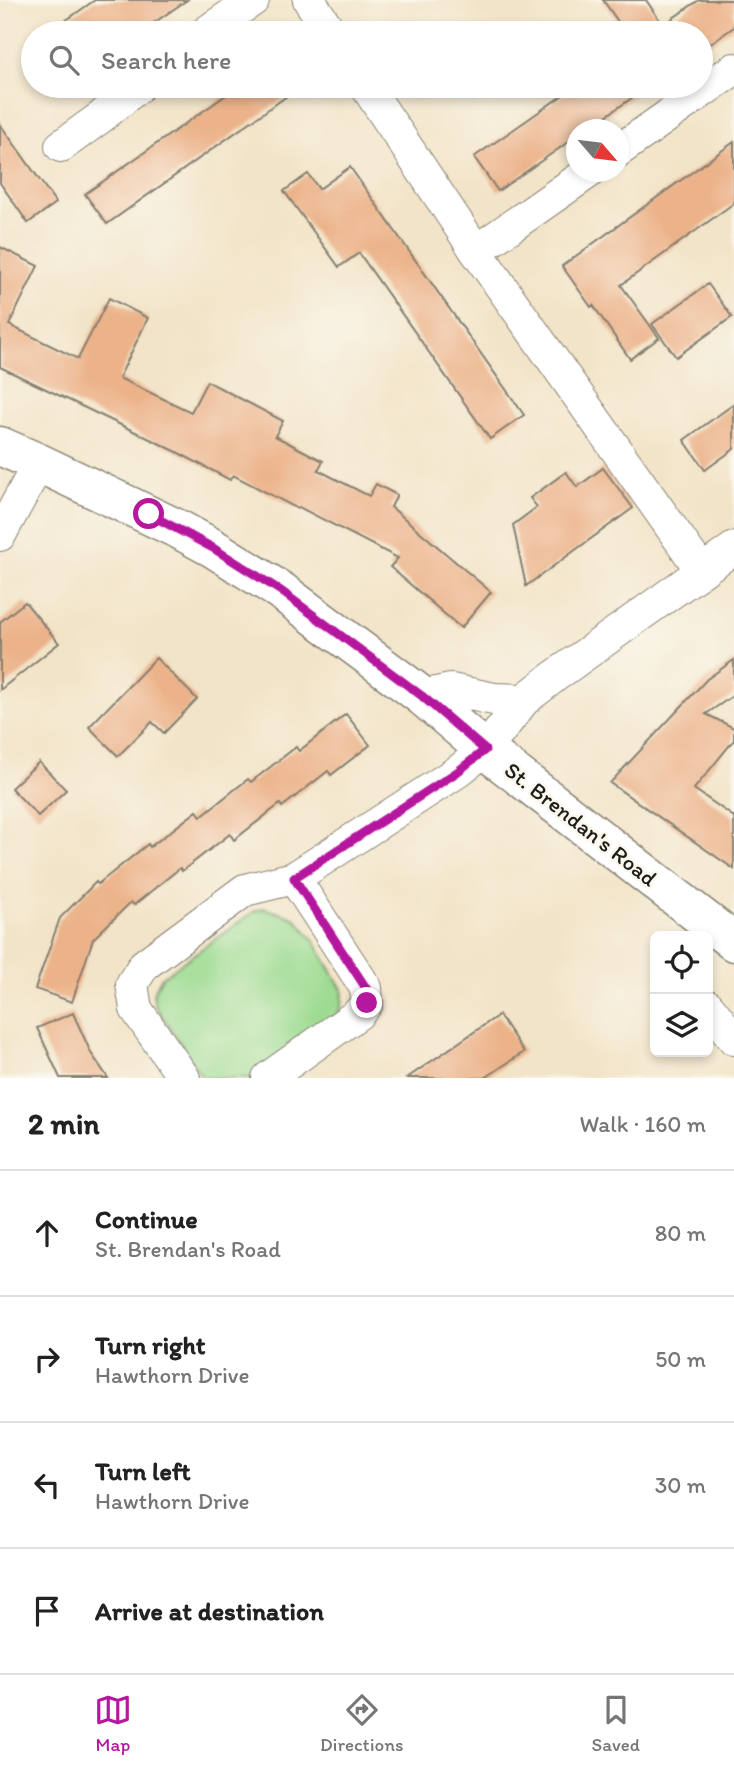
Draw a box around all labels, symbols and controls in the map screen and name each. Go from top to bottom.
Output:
search box [21,21,713,98]
icon: search [45,41,83,79]
text: Search here [101,44,231,76]
north arrow [566,119,629,182]
route start [133,498,164,529]
street label: St. Brendan's Road [499,756,663,892]
map controls [650,931,713,1057]
button: locate [650,931,713,994]
route end [351,987,382,1018]
button: layers [650,994,713,1057]
text: 2 min [28,1105,99,1142]
text: Walk · 160 m [580,1110,706,1138]
text: Continue [95,1203,198,1235]
icon: ahead [28,1214,66,1252]
text: 80 m [655,1219,706,1247]
text: St. Brendan's Road [95,1235,281,1263]
text: Turn right [95,1329,206,1361]
icon: right [28,1340,66,1378]
text: 50 m [655,1345,706,1373]
text: Hawthorn Drive [95,1361,249,1389]
text: Turn left [95,1455,191,1487]
icon: left [28,1466,66,1504]
text: 30 m [655,1471,706,1499]
text: Hawthorn Drive [95,1487,249,1515]
icon: arrive [28,1592,66,1630]
text: Arrive at destination [95,1595,324,1627]
tab: Map [94,1691,132,1756]
tab: Directions [320,1691,404,1756]
tab: Saved [592,1691,640,1756]

